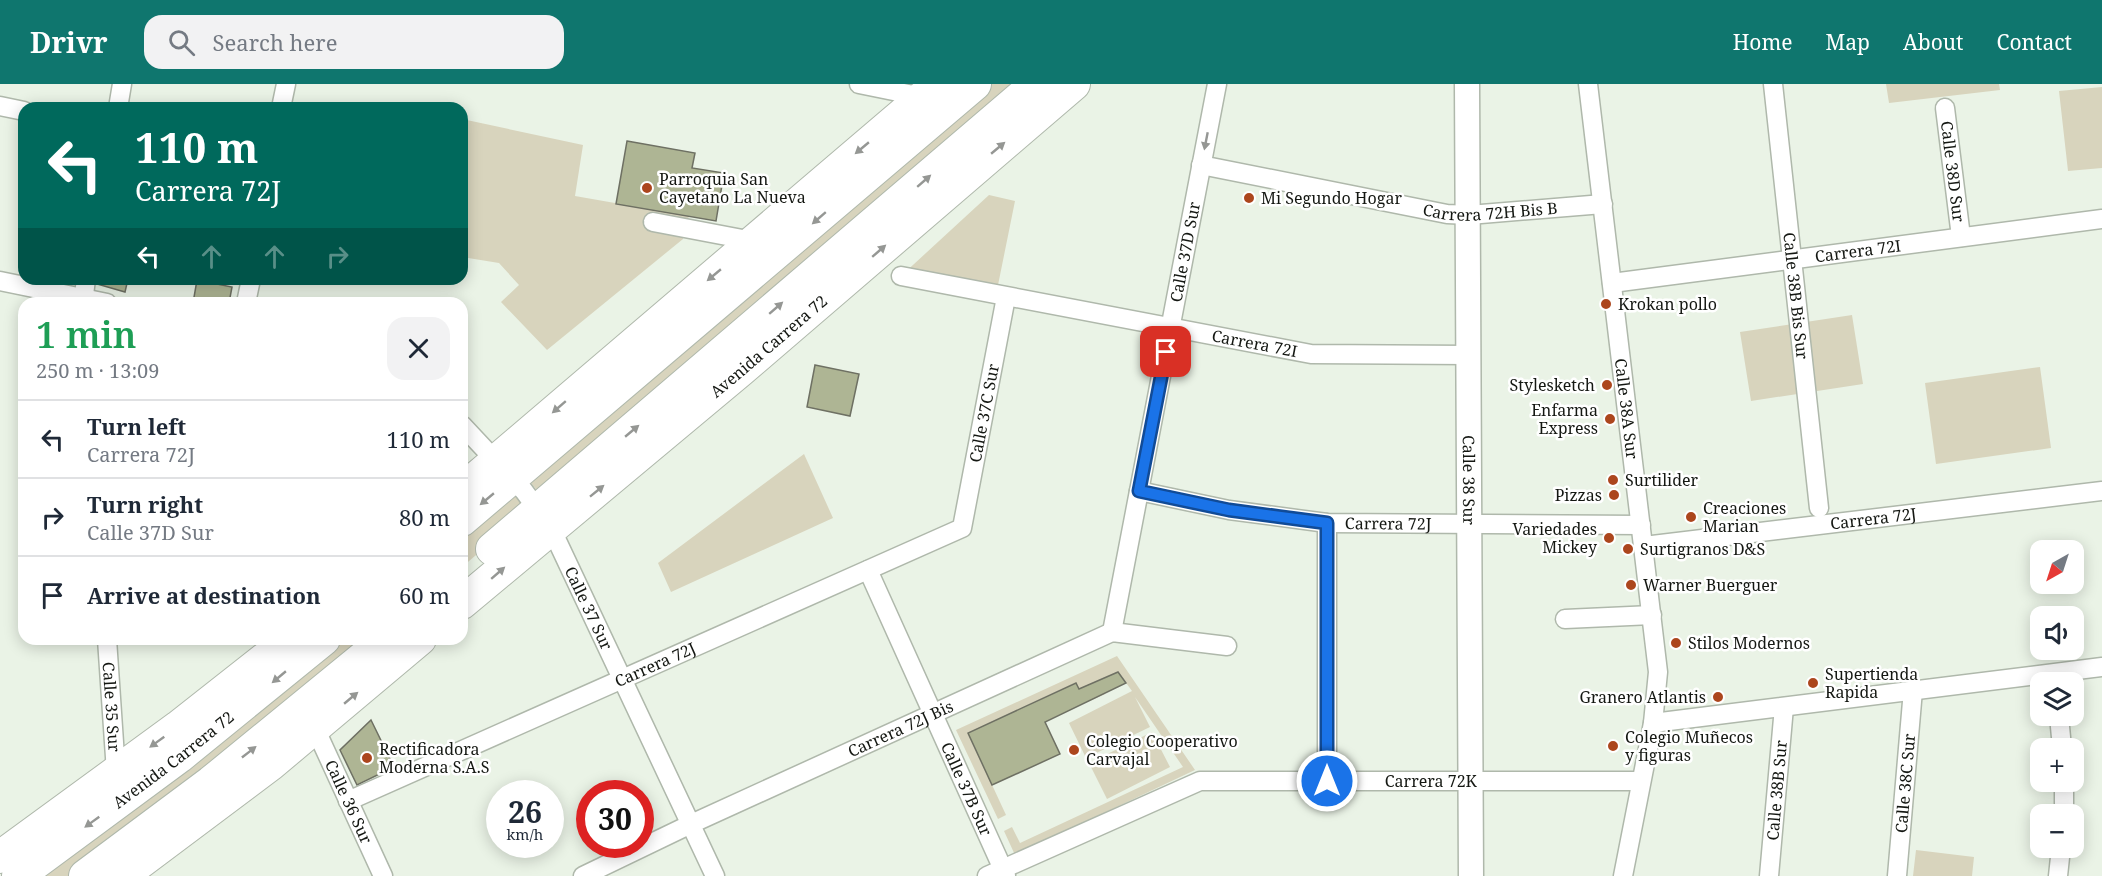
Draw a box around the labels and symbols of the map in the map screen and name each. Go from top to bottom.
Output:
street label: Calle 38D Sur [1936,120,1970,224]
one-way arrow [1201,132,1210,151]
one-way arrow [854,142,870,155]
one-way arrow [990,142,1006,155]
place label: Parroquia San Cayetano La Nueva [659,168,806,208]
one-way arrow [916,175,931,188]
marker: Parroquia San Cayetano La Nueva [640,181,654,195]
place label: Mi Segundo Hogar [1261,187,1402,209]
marker: Mi Segundo Hogar [1242,191,1256,205]
street label: Carrera 72H Bis B [1421,197,1558,226]
street label: Calle 37D Sur [1164,199,1205,304]
one-way arrow [812,211,827,224]
street label: Calle 38B Bis Sur [1778,231,1814,361]
street label: Carrera 72I [1814,234,1902,267]
one-way arrow [871,245,886,258]
one-way arrow [707,268,722,281]
street label: Avenida Carrera 72 [705,290,832,402]
place label: Krokan pollo [1618,293,1717,315]
marker: Krokan pollo [1599,297,1613,311]
one-way arrow [768,302,783,315]
street label: Carrera 72I [1210,324,1299,362]
pin [1140,326,1191,377]
street label: Calle 38A Sur [1610,357,1644,461]
street label: Calle 37C Sur [964,361,1004,464]
place label: Stylesketch [1510,374,1595,396]
marker: Stylesketch [1600,378,1614,392]
place label: Enfarma Express [1531,399,1598,439]
one-way arrow [551,401,567,414]
marker: Enfarma Express [1603,412,1617,426]
one-way arrow [624,424,640,437]
street label: Calle 38 Sur [1458,435,1480,526]
place label: Surtilider [1625,469,1699,491]
marker: Surtilider [1606,473,1620,487]
place label: Pizzas [1555,484,1602,506]
one-way arrow [589,485,604,497]
marker: Pizzas [1607,488,1621,502]
one-way arrow [480,492,495,505]
place label: Creaciones Marian [1703,497,1786,537]
street label: Carrera 72J [1829,502,1918,535]
marker: Creaciones Marian [1684,510,1698,524]
street label: Carrera 72J [1345,512,1432,535]
place label: Variedades Mickey [1513,518,1598,558]
marker: Variedades Mickey [1602,531,1616,545]
place label: Surtigranos D&S [1640,538,1765,560]
north arrow [2030,540,2084,594]
marker: Surtigranos D&S [1621,542,1635,556]
street label: Calle 37 Sur [560,563,618,654]
one-way arrow [490,567,505,580]
place label: Warner Buerguer [1643,574,1778,596]
marker: Warner Buerguer [1624,578,1638,592]
place label: Stilos Modernos [1688,632,1810,654]
marker: Stilos Modernos [1669,636,1683,650]
street label: Carrera 72J [611,637,699,692]
street label: Calle 35 Sur [98,661,126,753]
place label: Supertienda Rapida [1825,663,1918,703]
one-way arrow [271,670,287,683]
marker: Supertienda Rapida [1806,676,1820,690]
place label: Granero Atlantis [1579,686,1706,708]
marker: Granero Atlantis [1711,690,1725,704]
one-way arrow [343,692,359,705]
street label: Carrera 72J Bis [844,695,957,762]
street label: Avenida Carrera 72 [108,706,238,813]
place label: Colegio Muñecos y figuras [1625,726,1753,766]
place label: Colegio Cooperativo Carvajal [1086,730,1238,770]
street label: Calle 38C Sur [1890,732,1920,834]
one-way arrow [149,736,164,748]
place label: Rectificadora Moderna S.A.S [379,738,489,778]
street label: Calle 37B Sur [936,738,998,840]
marker: Colegio Muñecos y figuras [1606,739,1620,753]
street label: Calle 38B Sur [1761,739,1792,841]
marker: Colegio Cooperativo Carvajal [1067,743,1081,757]
one-way arrow [241,747,256,759]
position arrow [1295,749,1359,813]
marker: Rectificadora Moderna S.A.S [360,751,374,765]
street label: Calle 36 Sur [320,756,378,848]
street label: Carrera 72K [1385,770,1478,792]
speed limit sign: 30 [576,780,654,858]
one-way arrow [84,816,100,828]

